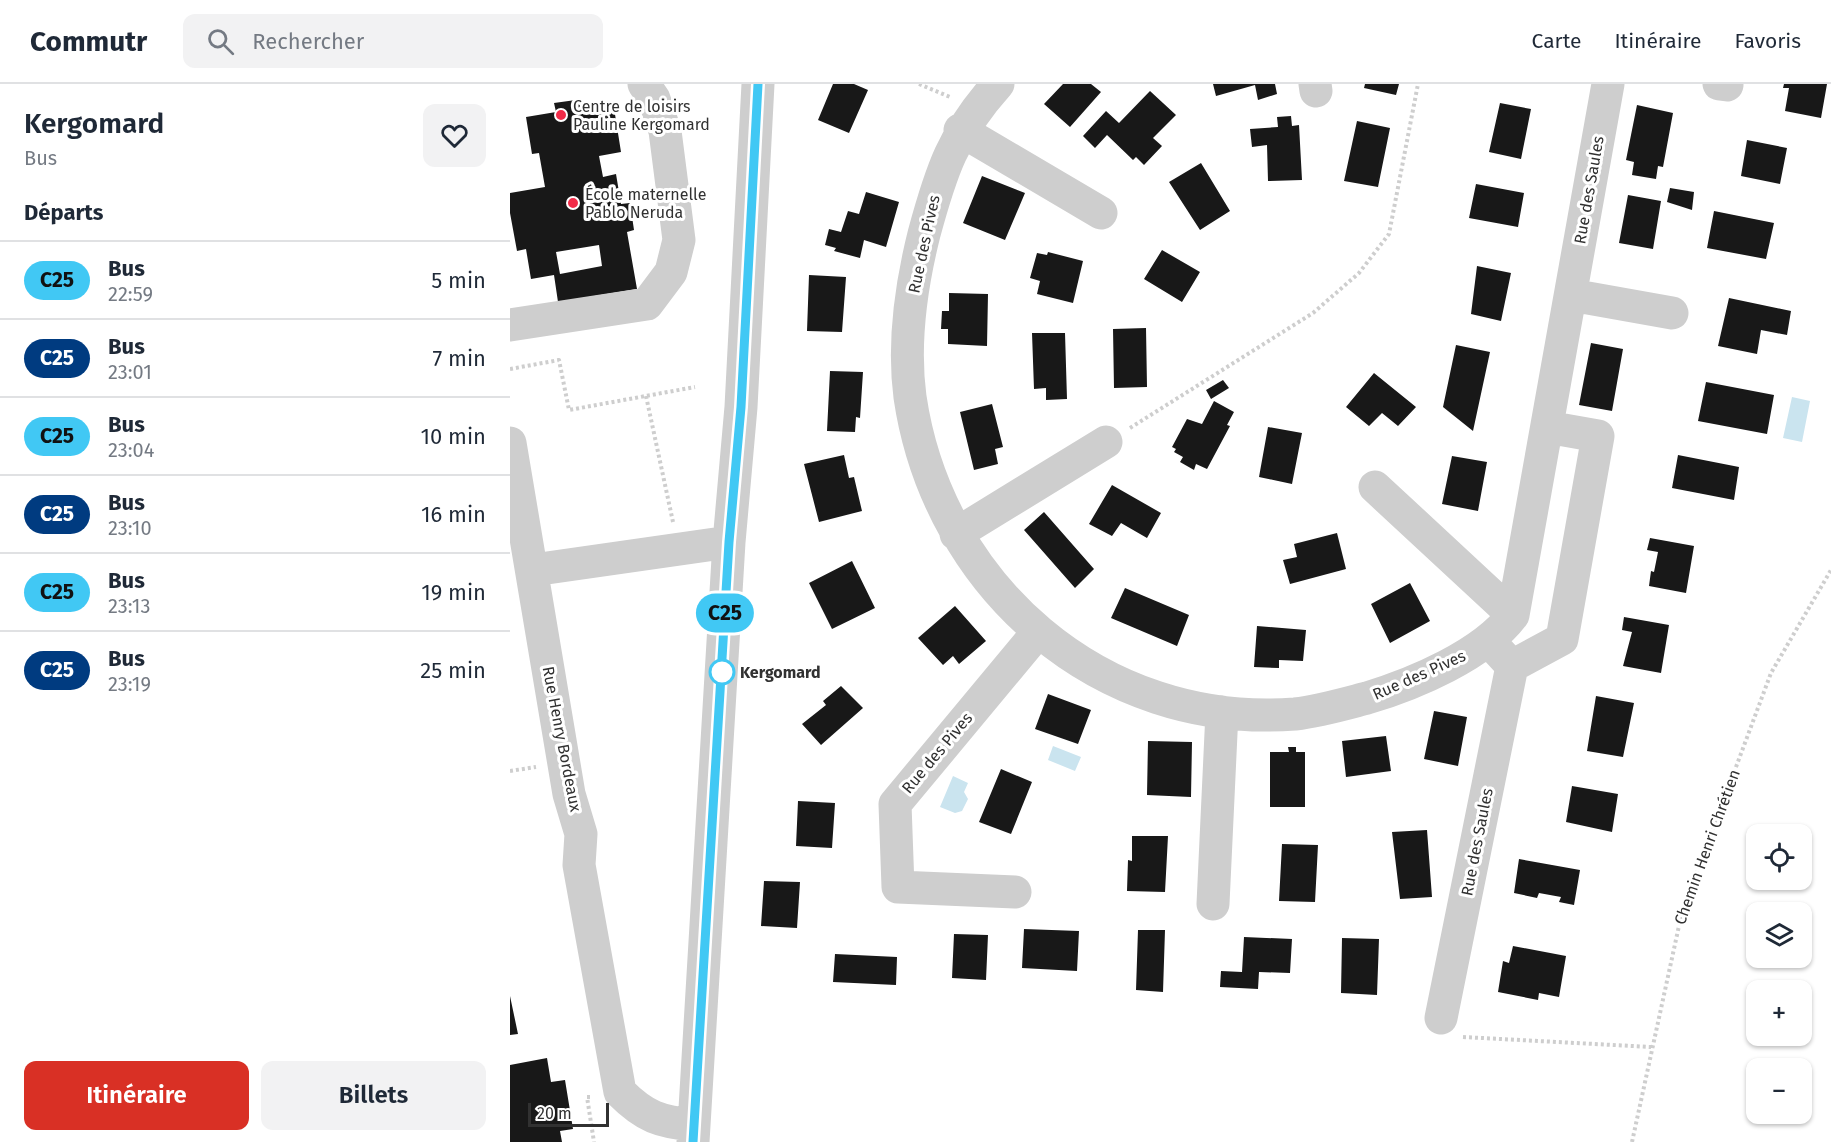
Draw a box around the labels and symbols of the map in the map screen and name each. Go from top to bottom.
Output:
place label: Centre de loisirs Pauline Kergomard [573,97,710,134]
marker: Centre de loisirs Pauline Kergomard [554,108,568,122]
street label: Rue des Saules [1570,134,1608,246]
place label: École maternelle Pablo Neruda [585,184,706,222]
street label: Rue des Pives [904,193,944,295]
marker: École maternelle Pablo Neruda [566,196,580,210]
line badge: C25 [690,594,760,632]
street label: Rue des Pives [1370,646,1468,704]
marker: Kergomard [709,659,735,685]
place label: Kergomard [740,663,821,682]
street label: Rue Henry Bordeaux [539,665,585,814]
street label: Rue des Pives [898,709,976,797]
street label: Chemin Henri Chrétien [1670,767,1744,927]
street label: Rue des Saules [1457,786,1497,898]
scale bar [528,1100,609,1128]

